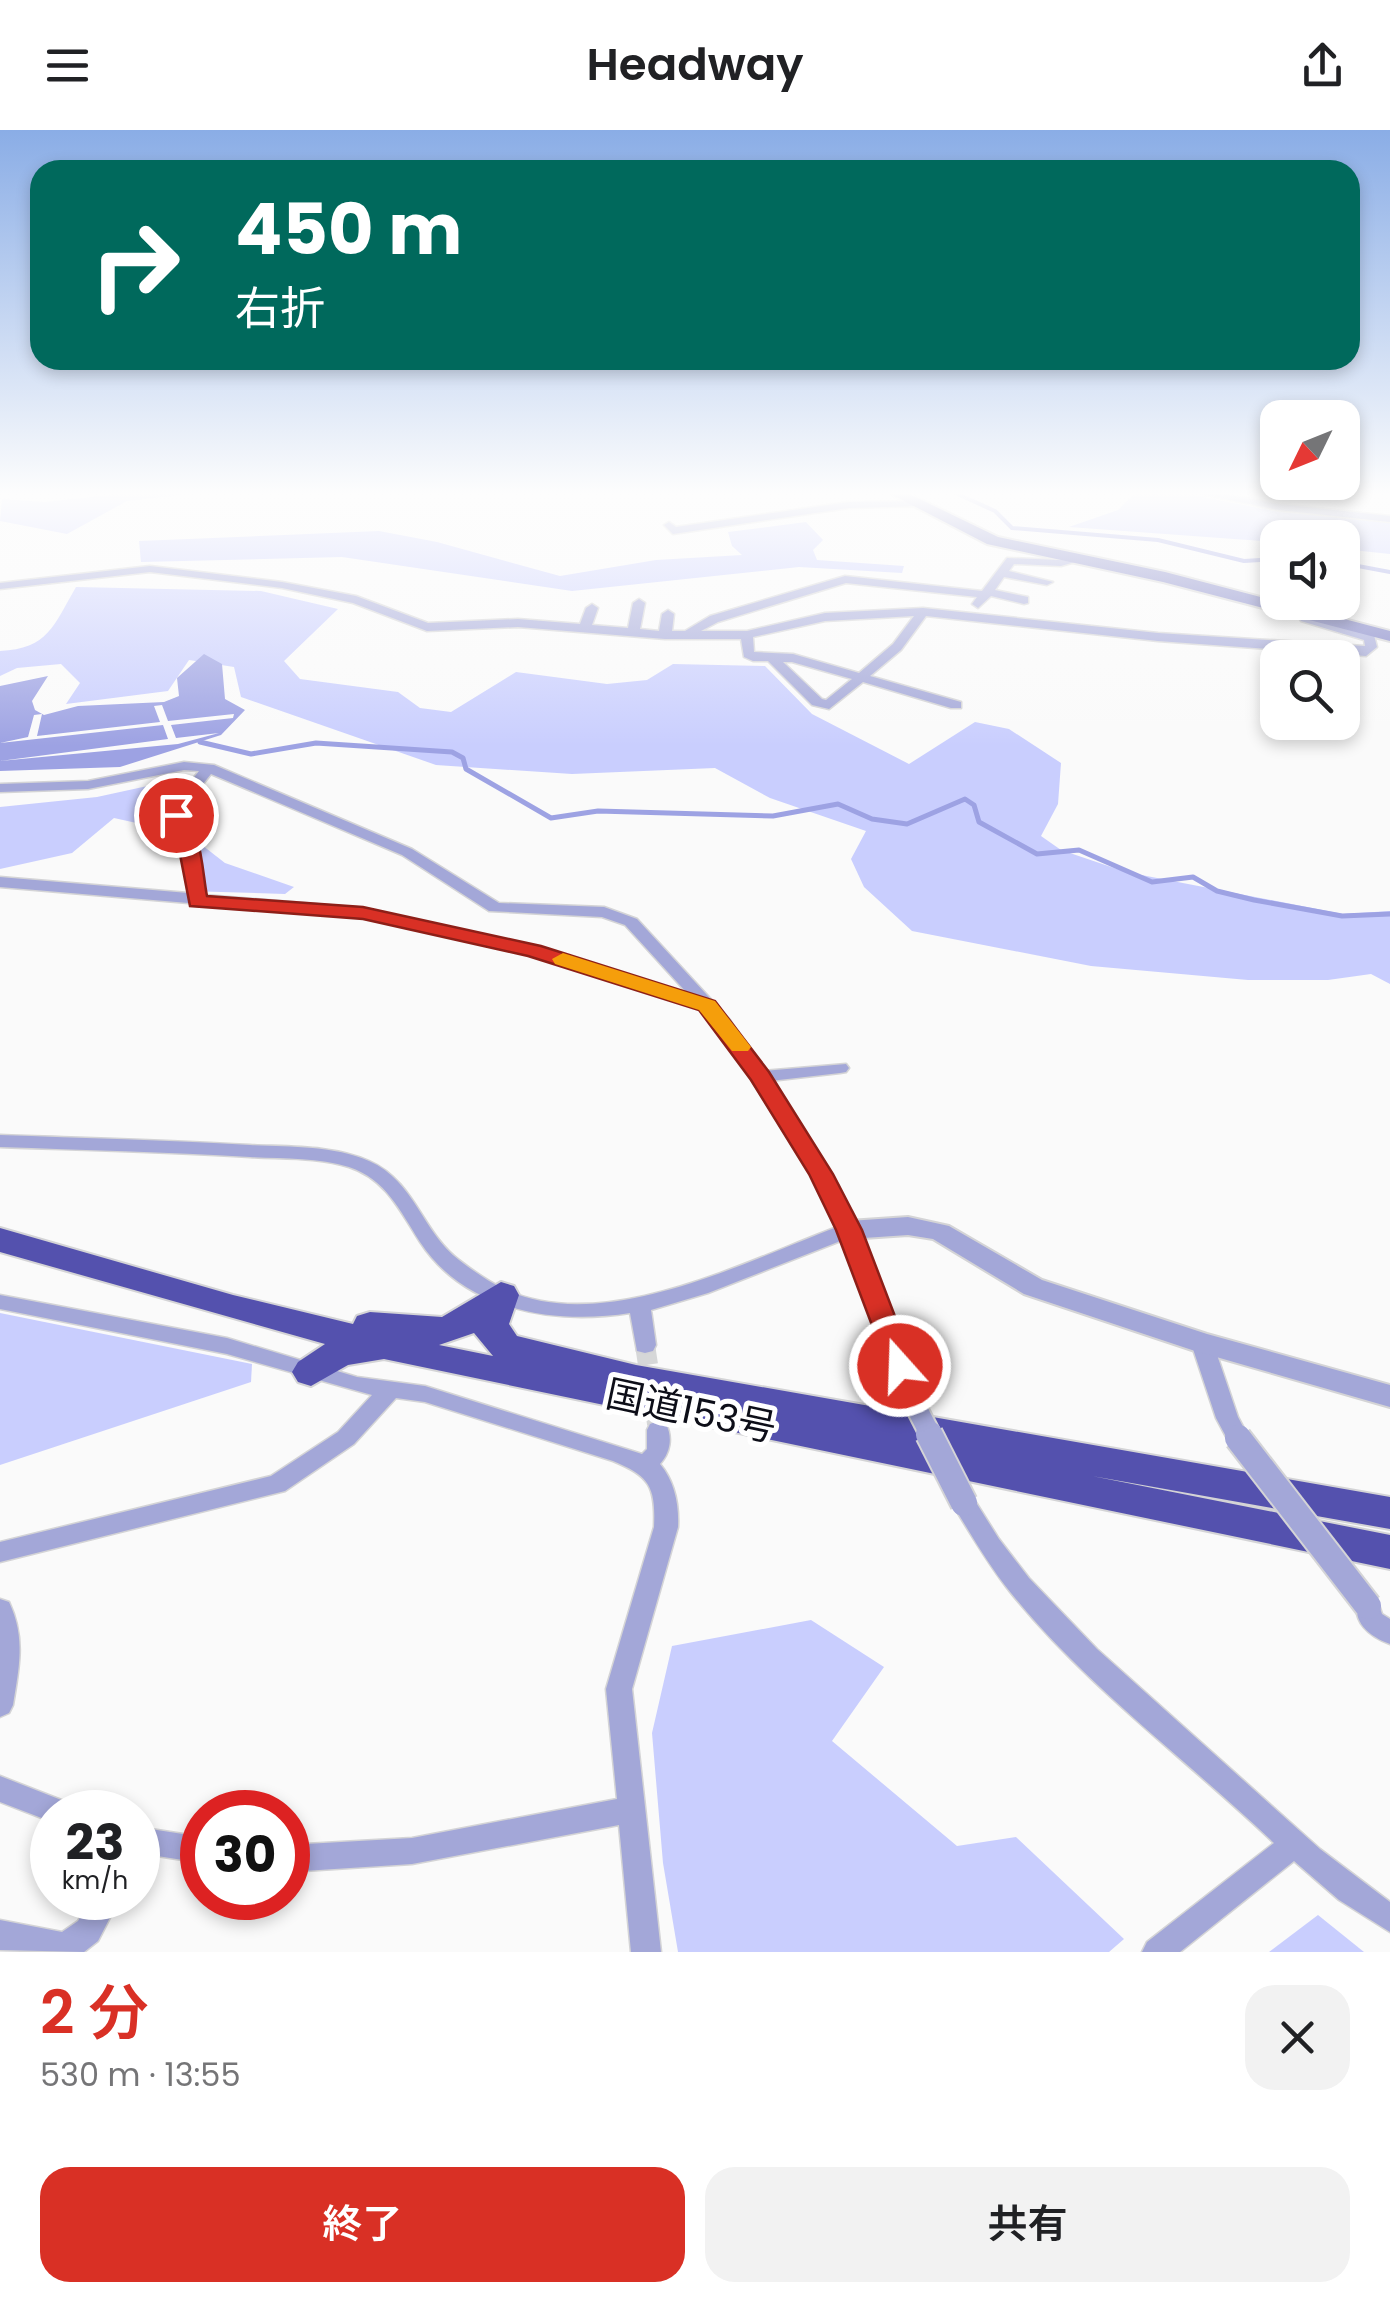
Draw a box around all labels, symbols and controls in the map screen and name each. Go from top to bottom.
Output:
text: Headway [587,33,803,96]
icon: menu [40,38,95,93]
icon: share [1295,38,1350,93]
text: 450 m [235,180,463,279]
icon: right [70,200,200,330]
text: 右折 [235,277,325,340]
north arrow [1260,400,1360,500]
map controls [1260,400,1360,740]
button: sound [1260,520,1360,620]
button: search [1260,640,1360,740]
pin [134,773,219,858]
icon: arrive [149,788,204,843]
position arrow [848,1314,952,1418]
street label: 国道153号 [601,1367,781,1454]
speed limit sign: 30 [180,1790,310,1920]
text: 23 [66,1807,124,1878]
text: km/h [62,1863,128,1898]
text: 2 分 [40,1971,149,2055]
button: close [1245,1985,1350,2090]
text: 530 m · 13:55 [40,2052,241,2097]
button: 終了 [40,2167,685,2282]
button: 共有 [705,2167,1350,2282]

